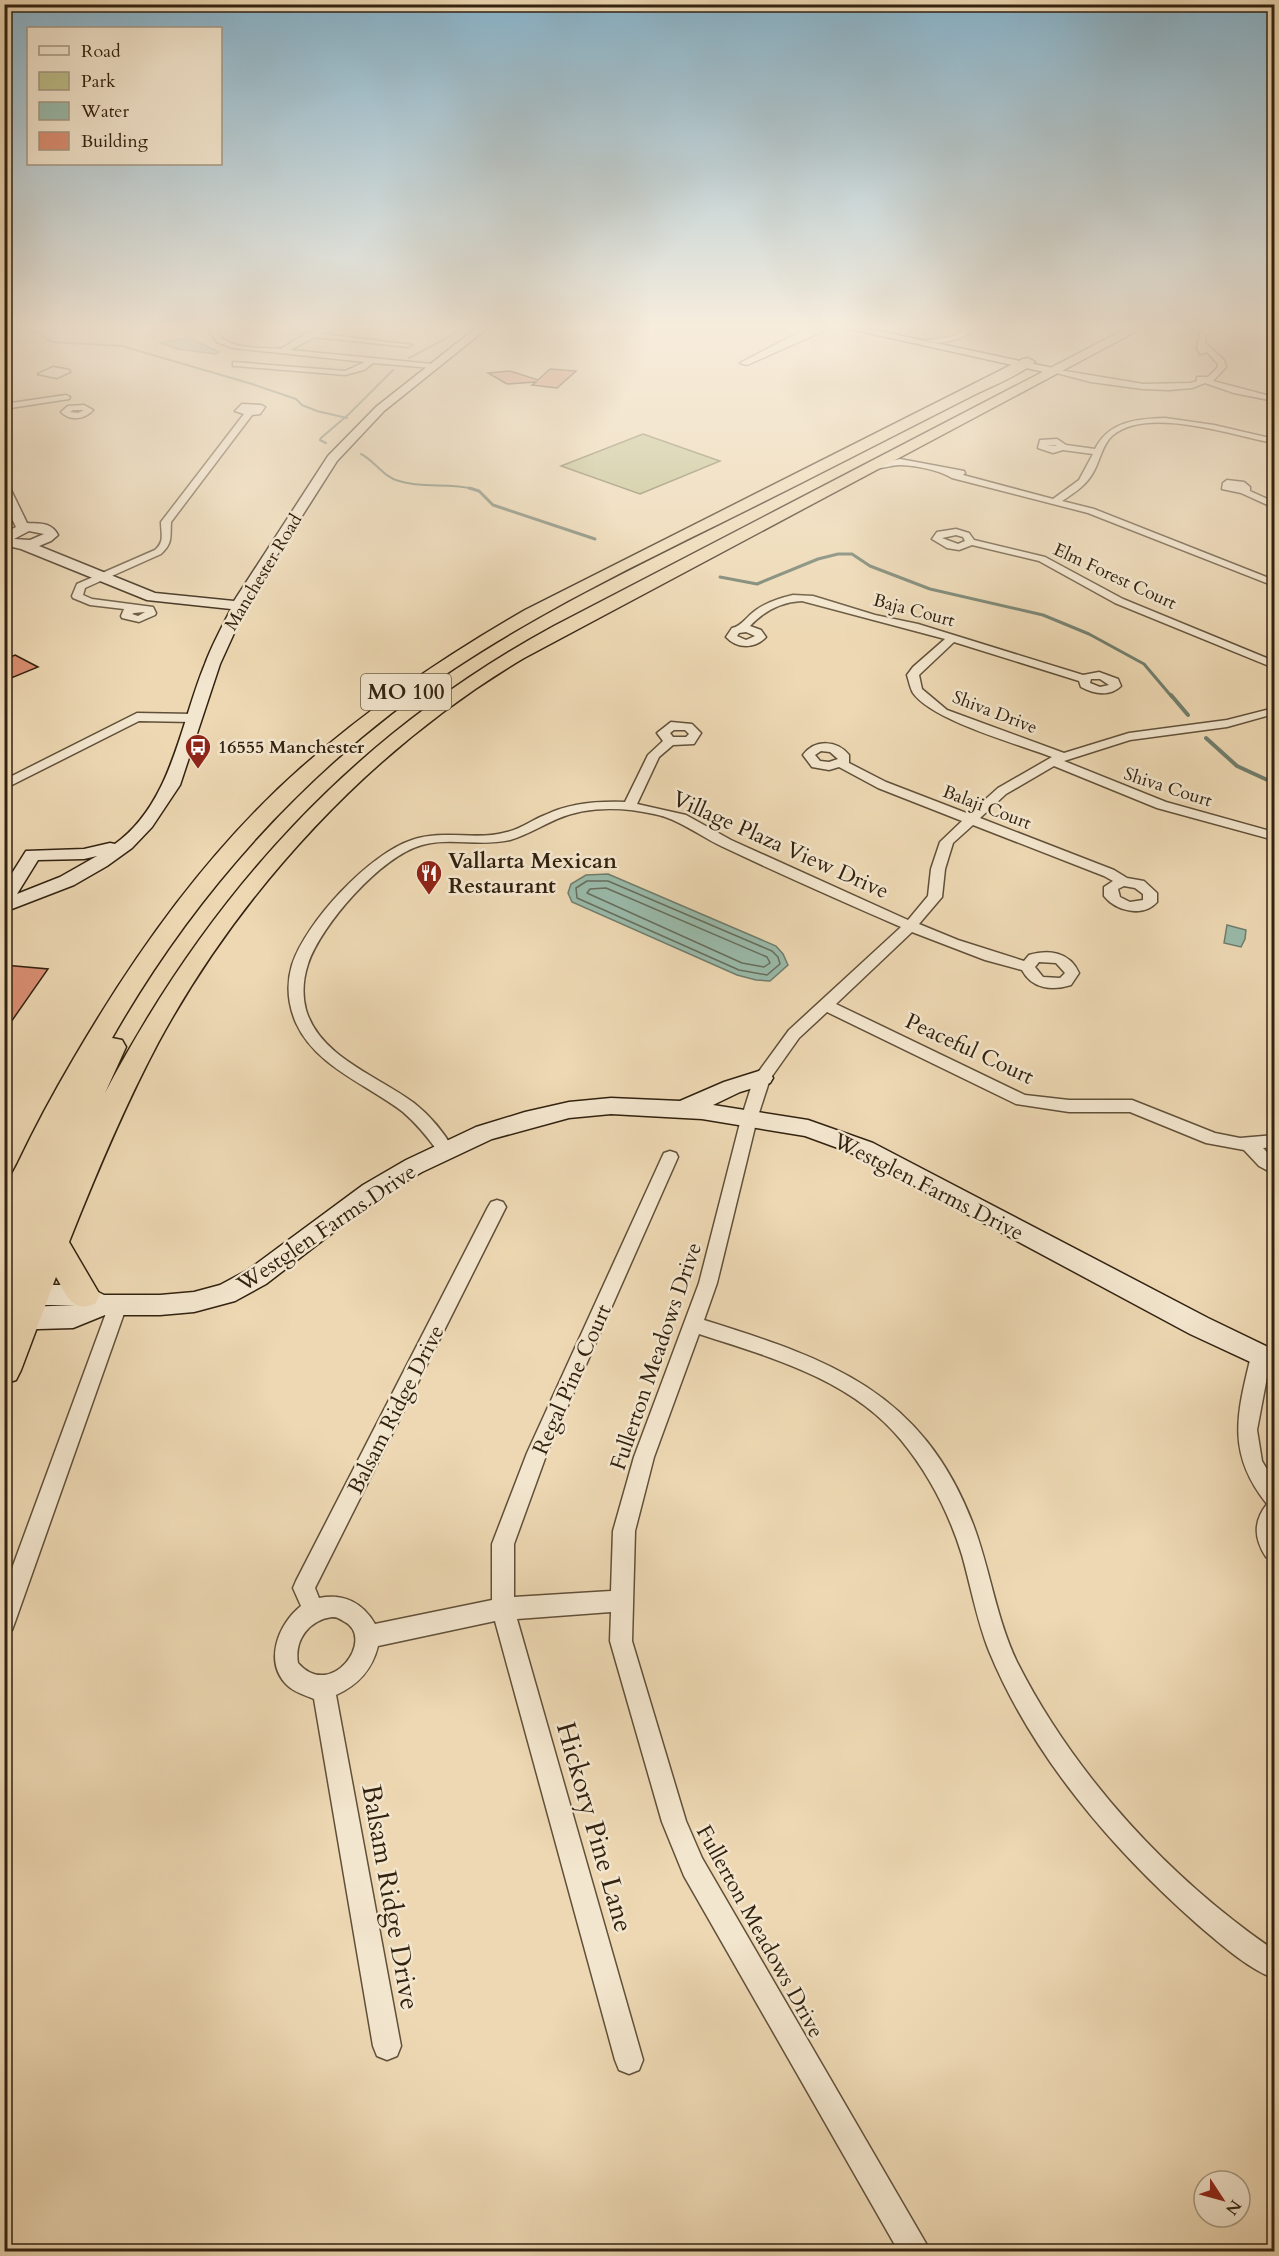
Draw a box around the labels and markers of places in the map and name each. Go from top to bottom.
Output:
bus stop icon: 16555 Manchester [183,732,213,770]
place label: 16555 Manchester [218,735,365,760]
place label: Vallarta Mexican Restaurant [448,846,617,901]
restaurant icon: Vallarta Mexican Restaurant [414,858,444,896]

